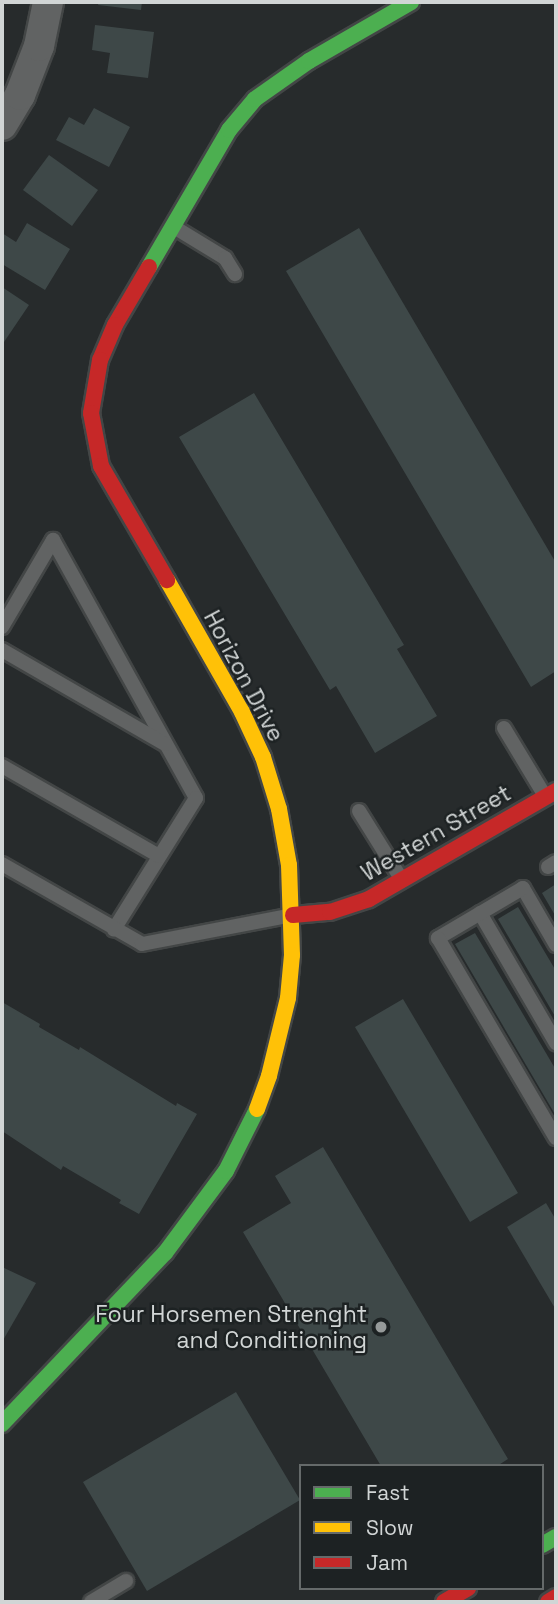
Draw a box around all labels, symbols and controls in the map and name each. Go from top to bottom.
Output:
street label: Horizon Drive [198,606,290,746]
street label: Western Street [356,779,516,887]
place label: Four Horsemen Strenght and Conditioning [95,1300,367,1354]
marker: Four Horsemen Strenght and Conditioning [373,1319,389,1335]
legend [299,1464,544,1590]
text: Fast [366,1479,410,1506]
text: Slow [366,1514,414,1541]
text: Jam [366,1549,408,1576]

